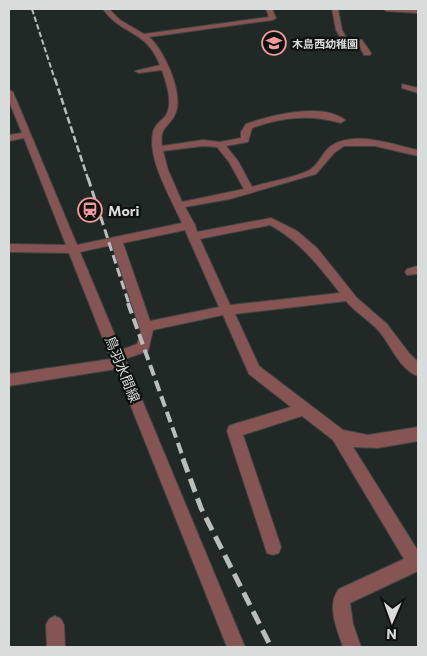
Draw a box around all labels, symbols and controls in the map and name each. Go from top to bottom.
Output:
school or university icon: 木島西幼稚園 [261,30,287,56]
place label: 木島西幼稚園 [292,37,358,50]
station icon: Mori [77,197,103,223]
place label: Mori [108,202,140,219]
street label: 鳥羽水間線 [102,333,144,405]
north arrow [367,596,417,646]
text: N [386,626,397,643]

